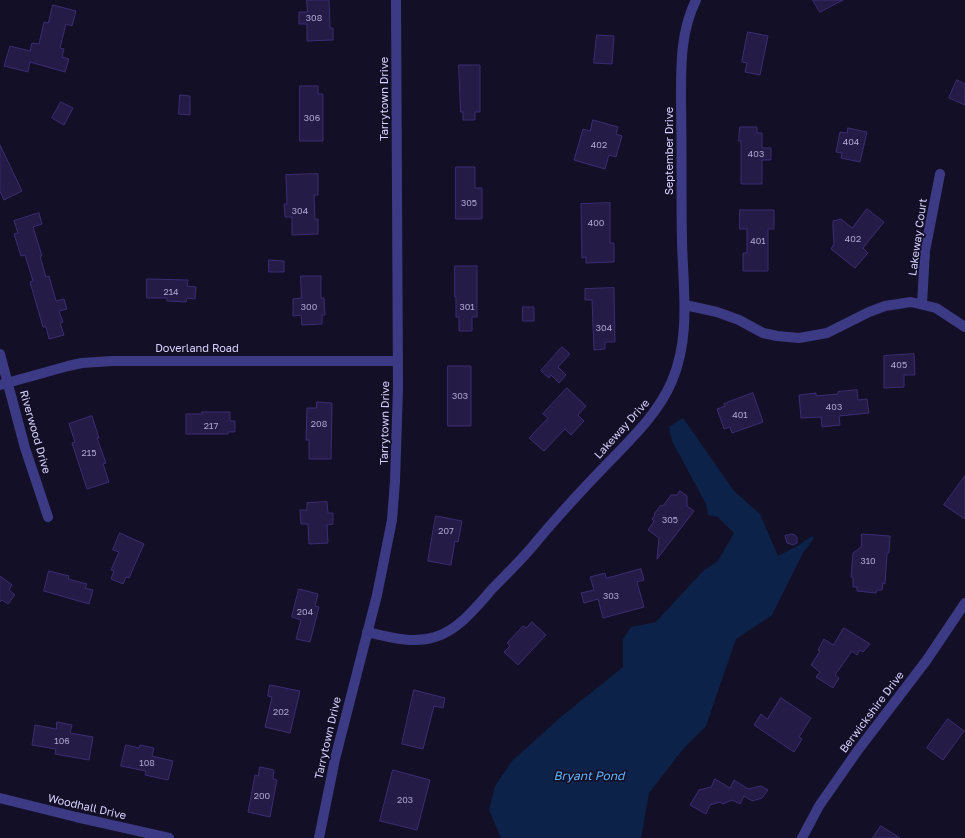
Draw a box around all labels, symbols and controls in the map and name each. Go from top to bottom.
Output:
house number: 308 [306,13,322,23]
street label: Tarrytown Drive [378,57,392,141]
street label: September Drive [663,107,677,195]
house number: 306 [304,113,320,123]
house number: 404 [843,137,859,147]
house number: 402 [591,140,607,150]
house number: 403 [748,149,764,159]
street label: Lakeway Court [906,197,930,277]
house number: 305 [461,198,477,208]
house number: 304 [292,206,308,216]
house number: 400 [588,218,604,228]
house number: 402 [845,234,861,244]
house number: 401 [750,236,766,246]
house number: 214 [163,287,179,297]
house number: 300 [301,302,317,312]
house number: 301 [459,302,475,312]
house number: 304 [596,323,612,333]
street label: Doverland Road [155,342,239,356]
house number: 405 [891,360,907,370]
street label: Tarrytown Drive [378,381,392,465]
street label: Riverwood Drive [17,389,53,475]
house number: 303 [452,391,468,401]
street label: Lakeway Drive [592,396,652,462]
house number: 403 [826,402,842,412]
house number: 401 [732,410,748,420]
house number: 208 [311,419,327,429]
house number: 217 [204,421,218,431]
house number: 215 [82,448,96,458]
house number: 305 [662,515,678,525]
house number: 207 [438,526,454,536]
house number: 310 [860,556,876,566]
house number: 303 [603,591,619,601]
house number: 204 [297,607,313,617]
street label: Berwickshire Drive [837,669,907,755]
street label: Tarrytown Drive [312,696,344,780]
house number: 202 [273,707,289,717]
house number: 106 [54,736,70,746]
house number: 108 [139,758,155,768]
water label: Bryant Pond [554,769,624,783]
house number: 200 [254,791,270,801]
street label: Woodhall Drive [46,792,128,822]
house number: 203 [397,795,413,805]

